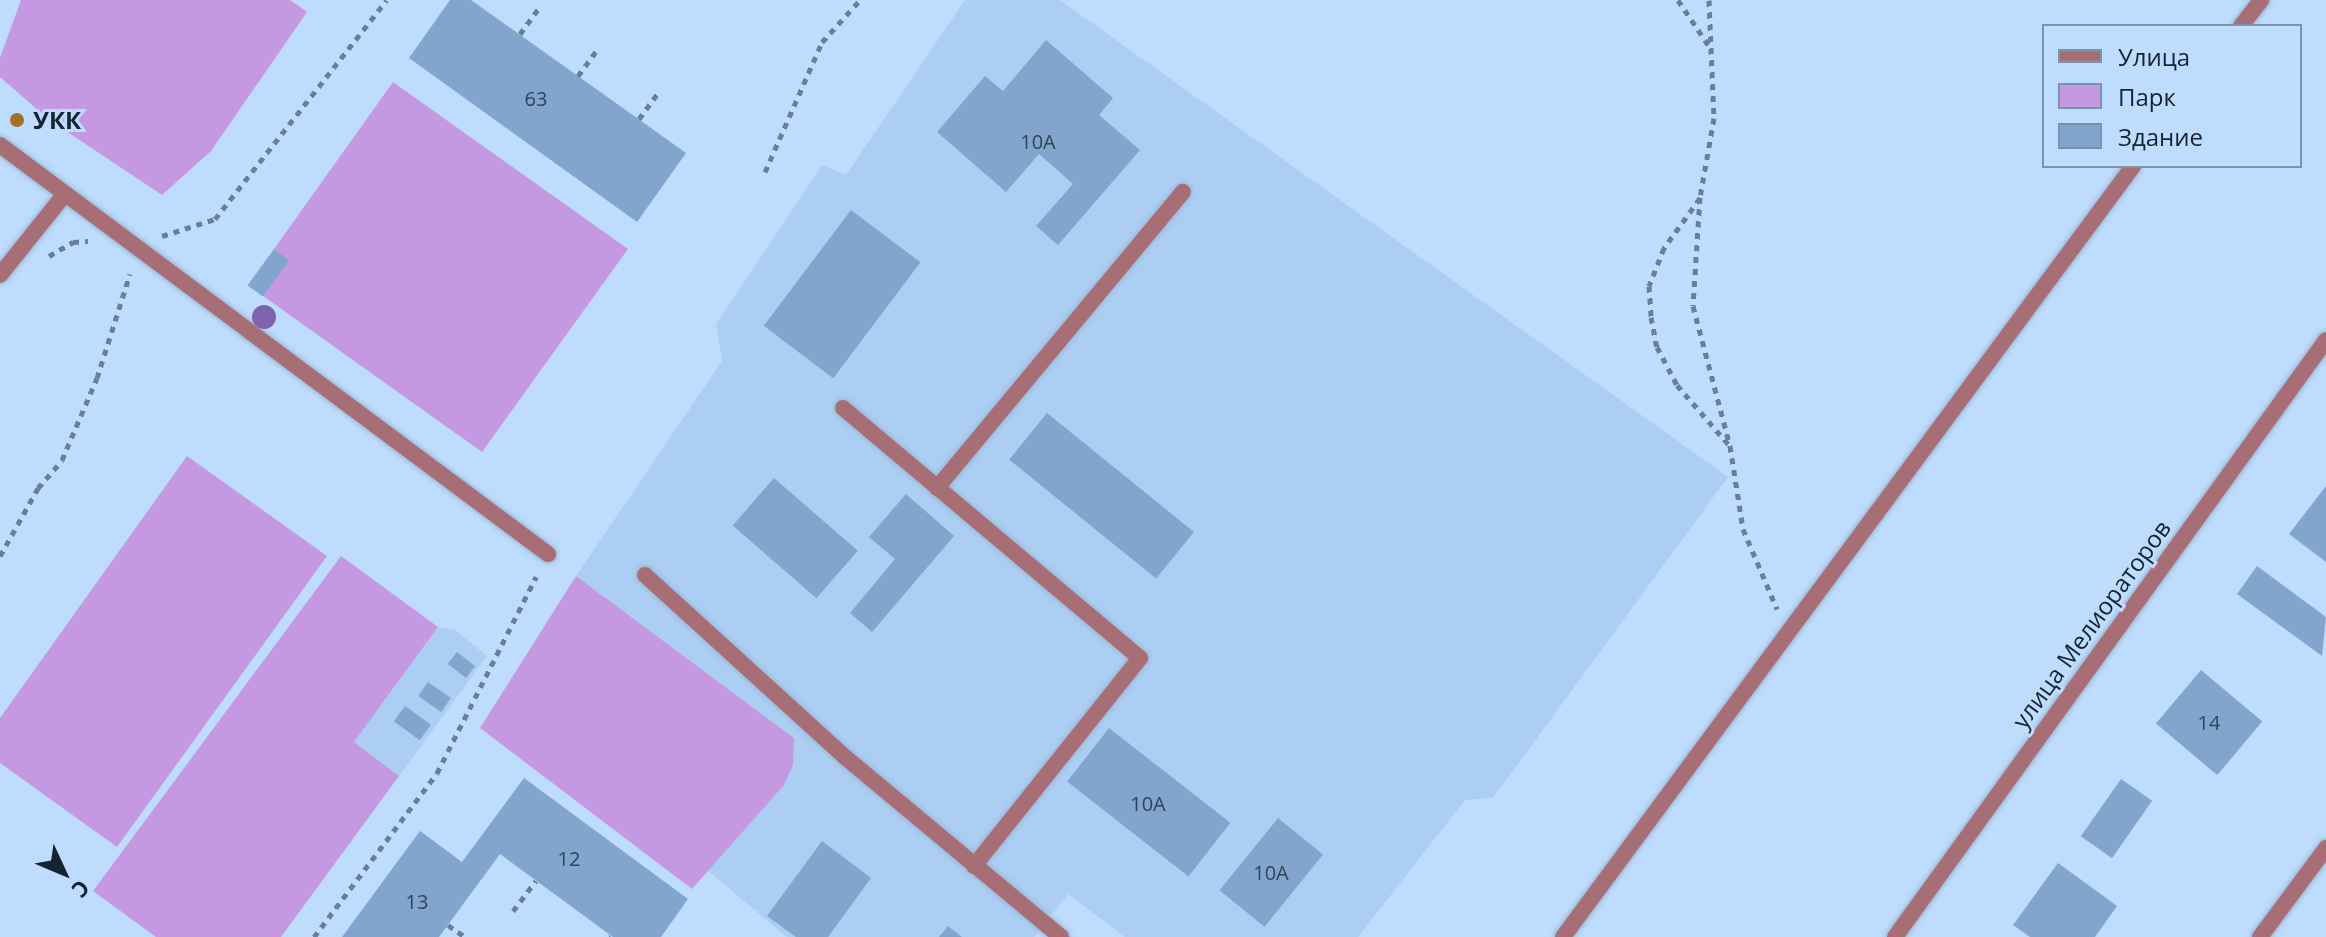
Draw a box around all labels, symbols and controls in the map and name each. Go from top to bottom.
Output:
legend [2042,24,2302,168]
text: Улица [2118,40,2190,73]
text: Парк [2118,80,2176,113]
house number: 63 [525,86,547,110]
place label: УКК [33,106,81,134]
marker: УКК [8,111,26,129]
text: Здание [2118,120,2203,153]
house number: 10А [1020,129,1056,153]
street label: улица Мелиораторов [2006,514,2176,734]
house number: 14 [2198,710,2220,734]
house number: 10А [1130,791,1166,815]
north arrow [24,833,104,913]
house number: 12 [558,846,580,870]
house number: 10А [1253,860,1289,884]
text: С [66,874,97,905]
house number: 13 [406,889,428,913]

